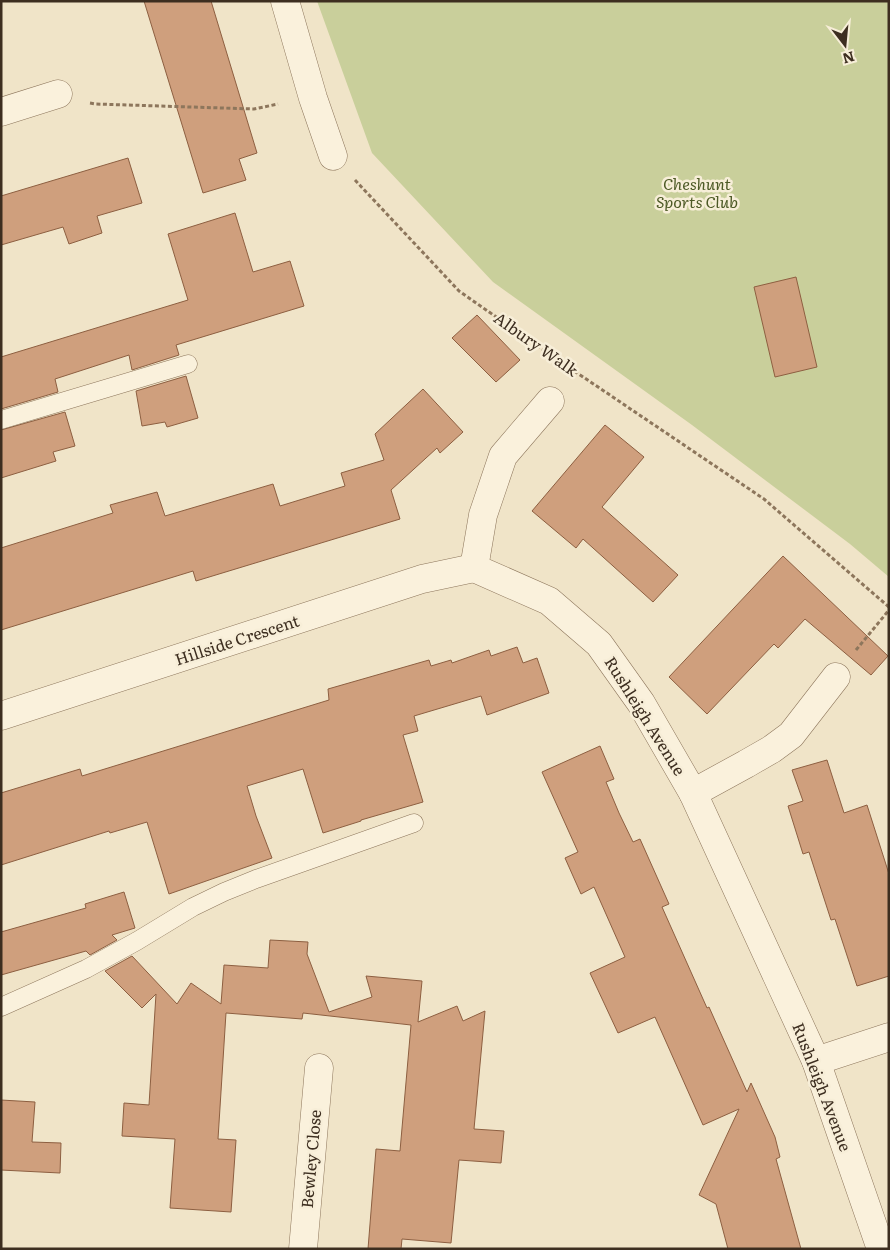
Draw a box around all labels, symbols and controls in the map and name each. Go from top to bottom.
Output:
north arrow [820,20,870,70]
text: N [840,47,857,70]
park label: Cheshunt Sports Club [656,171,738,213]
street label: Albury Walk [490,305,584,381]
street label: Hillside Crescent [171,607,303,670]
street label: Rushleigh Avenue [600,651,692,780]
street label: Rushleigh Avenue [787,1019,859,1155]
street label: Bewley Close [294,1109,326,1209]

